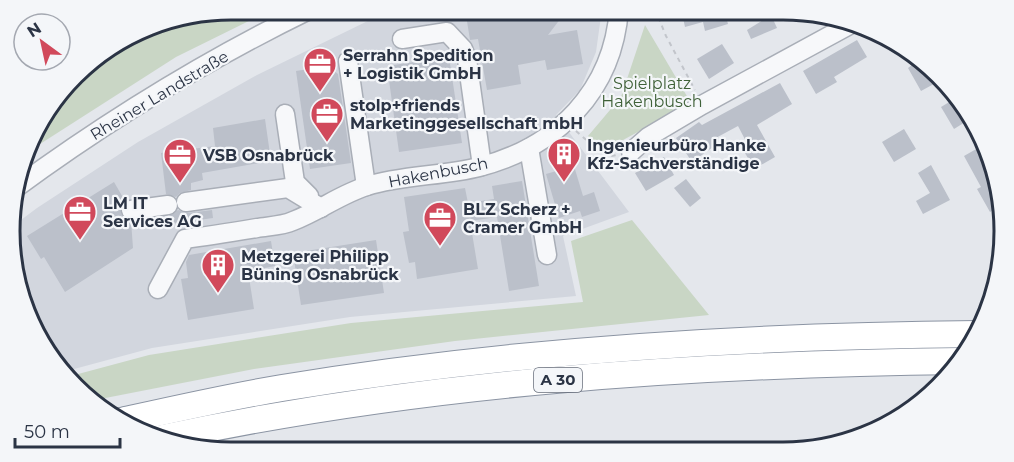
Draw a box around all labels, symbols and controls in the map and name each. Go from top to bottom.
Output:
north arrow [12,12,72,72]
text: N [24,18,45,41]
office icon: Serrahn Spedition + Logistik GmbH [302,46,338,93]
place label: Serrahn Spedition + Logistik GmbH [343,46,493,83]
street label: Rheiner Landstraße [87,47,232,144]
park label: Spielplatz Hakenbusch [601,74,703,111]
office icon: stolp+friends Marketinggesellschaft mbH [309,96,345,143]
place label: stolp+friends Marketinggesellschaft mbH [350,96,583,133]
building icon: Ingenieurbüro Hanke Kfz-Sachverständige [546,136,582,183]
place label: Ingenieurbüro Hanke Kfz-Sachverständige [587,136,766,173]
office icon: VSB Osnabrück [162,137,198,184]
place label: VSB Osnabrück [202,146,334,165]
street label: Hakenbusch [387,154,490,191]
office icon: LM IT Services AG [62,194,98,241]
place label: LM IT Services AG [103,194,202,231]
office icon: BLZ Scherz + Cramer GmbH [422,200,458,247]
place label: BLZ Scherz + Cramer GmbH [463,200,582,237]
building icon: Metzgerei Philipp Büning Osnabrück [200,247,236,294]
place label: Metzgerei Philipp Büning Osnabrück [241,247,399,284]
road number: A 30 [534,368,582,392]
scale bar [15,411,120,449]
text: 50 m [24,421,70,443]

